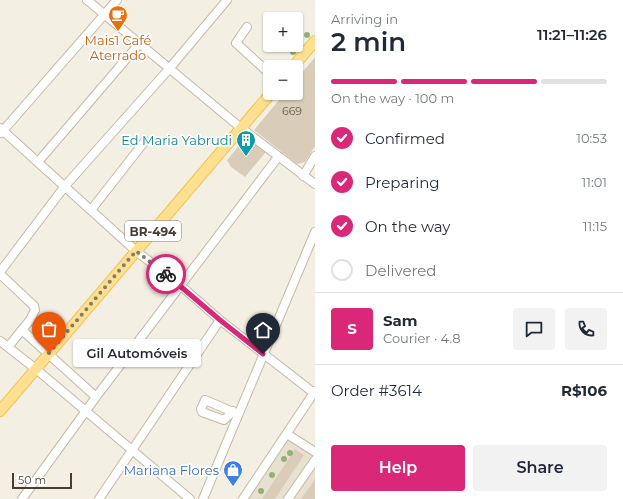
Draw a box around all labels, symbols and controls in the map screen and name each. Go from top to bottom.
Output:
cafe icon: Mais1 Café Aterrado [107,4,129,32]
text: Arriving in [331,11,398,27]
map controls [263,12,303,100]
button: + [263,12,303,52]
text: 11:21–11:26 [537,25,607,44]
text: 2 min [331,26,406,58]
place label: Mais1 Café Aterrado [85,32,152,63]
button: − [263,60,303,100]
text: On the way · 100 m [331,90,454,106]
house number: 669 [282,104,302,118]
icon: check [331,127,353,149]
building icon: Ed Maria Yabrudi [235,129,257,157]
text: Confirmed [365,129,445,148]
text: 10:53 [576,130,607,146]
place label: Ed Maria Yabrudi [121,132,232,148]
icon: check [331,171,353,193]
text: Preparing [365,173,440,192]
text: 11:01 [582,174,607,190]
icon: check [331,215,353,237]
text: On the way [365,217,450,236]
text: 11:15 [583,218,607,234]
road number: BR-494 [125,221,181,241]
courier [146,254,186,294]
text: Delivered [365,261,437,280]
icon: bike [155,263,177,285]
button: chat [513,308,555,350]
button: phone [565,308,607,350]
text: Sam [383,311,418,330]
pin [32,312,66,353]
pin [246,313,280,354]
icon: bag [38,318,60,340]
icon: home [252,319,274,341]
text: S [347,319,357,338]
text: Courier · 4.8 [383,330,461,346]
callout: Gil Automóveis [73,339,201,367]
text: Gil Automóveis [86,345,188,361]
text: Order #3614 [331,381,422,400]
text: R$106 [561,381,607,400]
button: Help [331,445,465,491]
button: Share [473,445,607,491]
shop icon: Mariana Flores [222,459,244,487]
place label: Mariana Flores [124,462,219,478]
scale bar [12,471,72,490]
text: 50 m [18,473,46,487]

